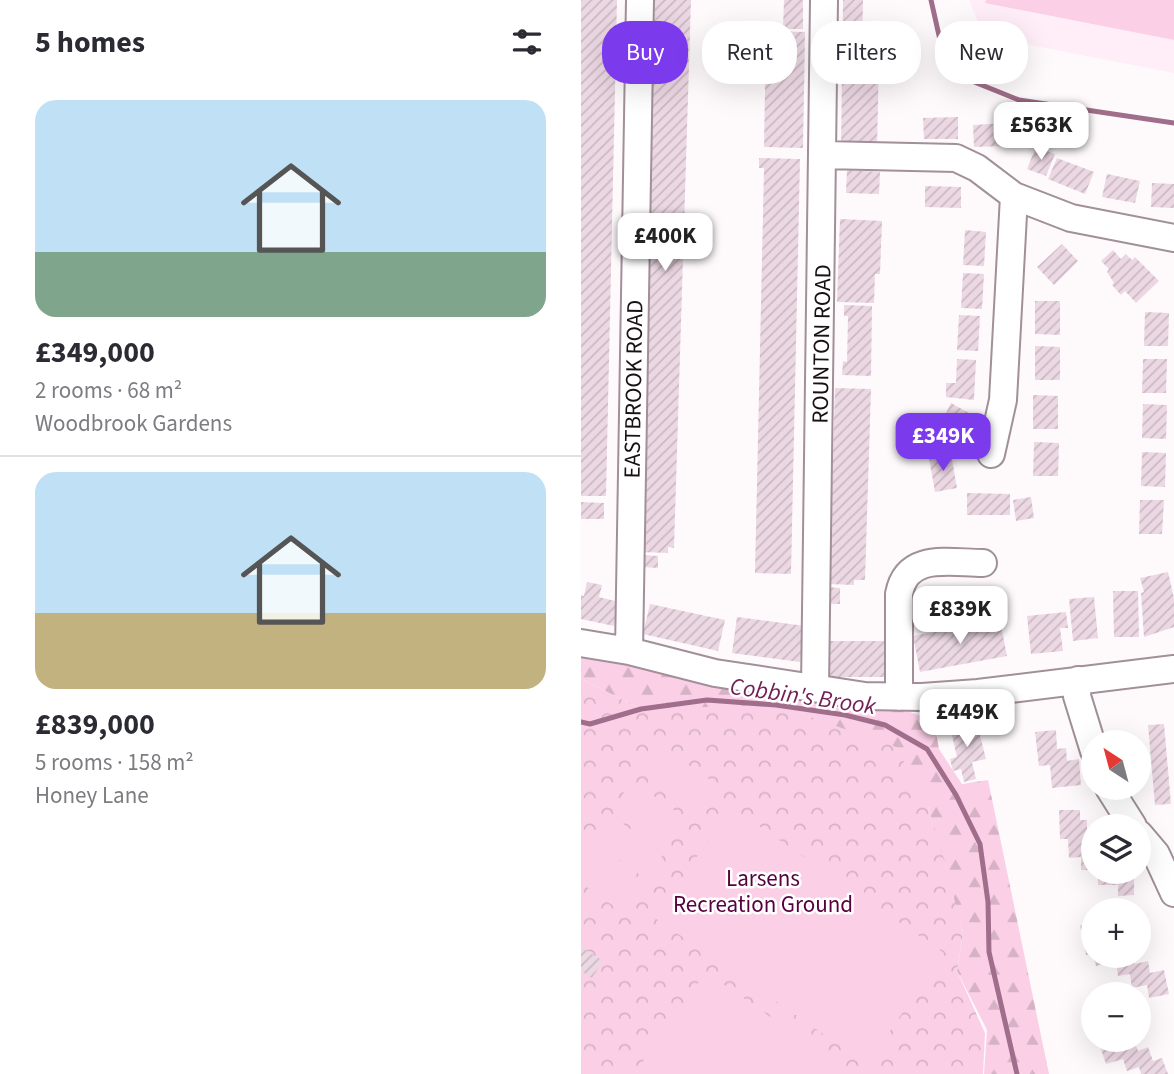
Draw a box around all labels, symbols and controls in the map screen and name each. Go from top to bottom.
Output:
text: 5 homes [35,21,145,64]
chip: Buy [602,21,688,84]
chip: Rent [702,21,797,84]
chip: Filters [811,21,921,84]
chip: New [935,21,1028,84]
icon: filters [508,23,546,61]
pin: £563K [992,102,1090,162]
text: £563K [1010,108,1072,141]
icon: home [228,145,354,271]
pin: £400K [616,214,714,273]
text: £400K [634,219,696,252]
street label: ROUNTON ROAD [804,264,839,424]
street label: EASTBROOK ROAD [615,299,652,479]
text: £349,000 [35,331,155,374]
text: 2 rooms · 68 m² [35,374,182,407]
text: Woodbrook Gardens [35,407,232,440]
pin: £349K [894,414,992,473]
text: £349K [912,419,974,452]
icon: home [228,517,354,643]
pin: £839K [911,586,1009,646]
text: £839K [929,592,991,625]
water label: Cobbin's Brook [728,669,879,724]
pin: £449K [918,690,1016,749]
text: £449K [936,695,998,728]
text: £839,000 [35,703,155,746]
north arrow [1081,730,1151,800]
map controls [1081,730,1151,1052]
text: 5 rooms · 158 m² [35,746,194,779]
text: Honey Lane [35,779,149,812]
button: layers [1081,814,1151,884]
park label: Larsens Recreation Ground [673,862,853,921]
button: + [1081,898,1151,968]
button: − [1081,982,1151,1052]

